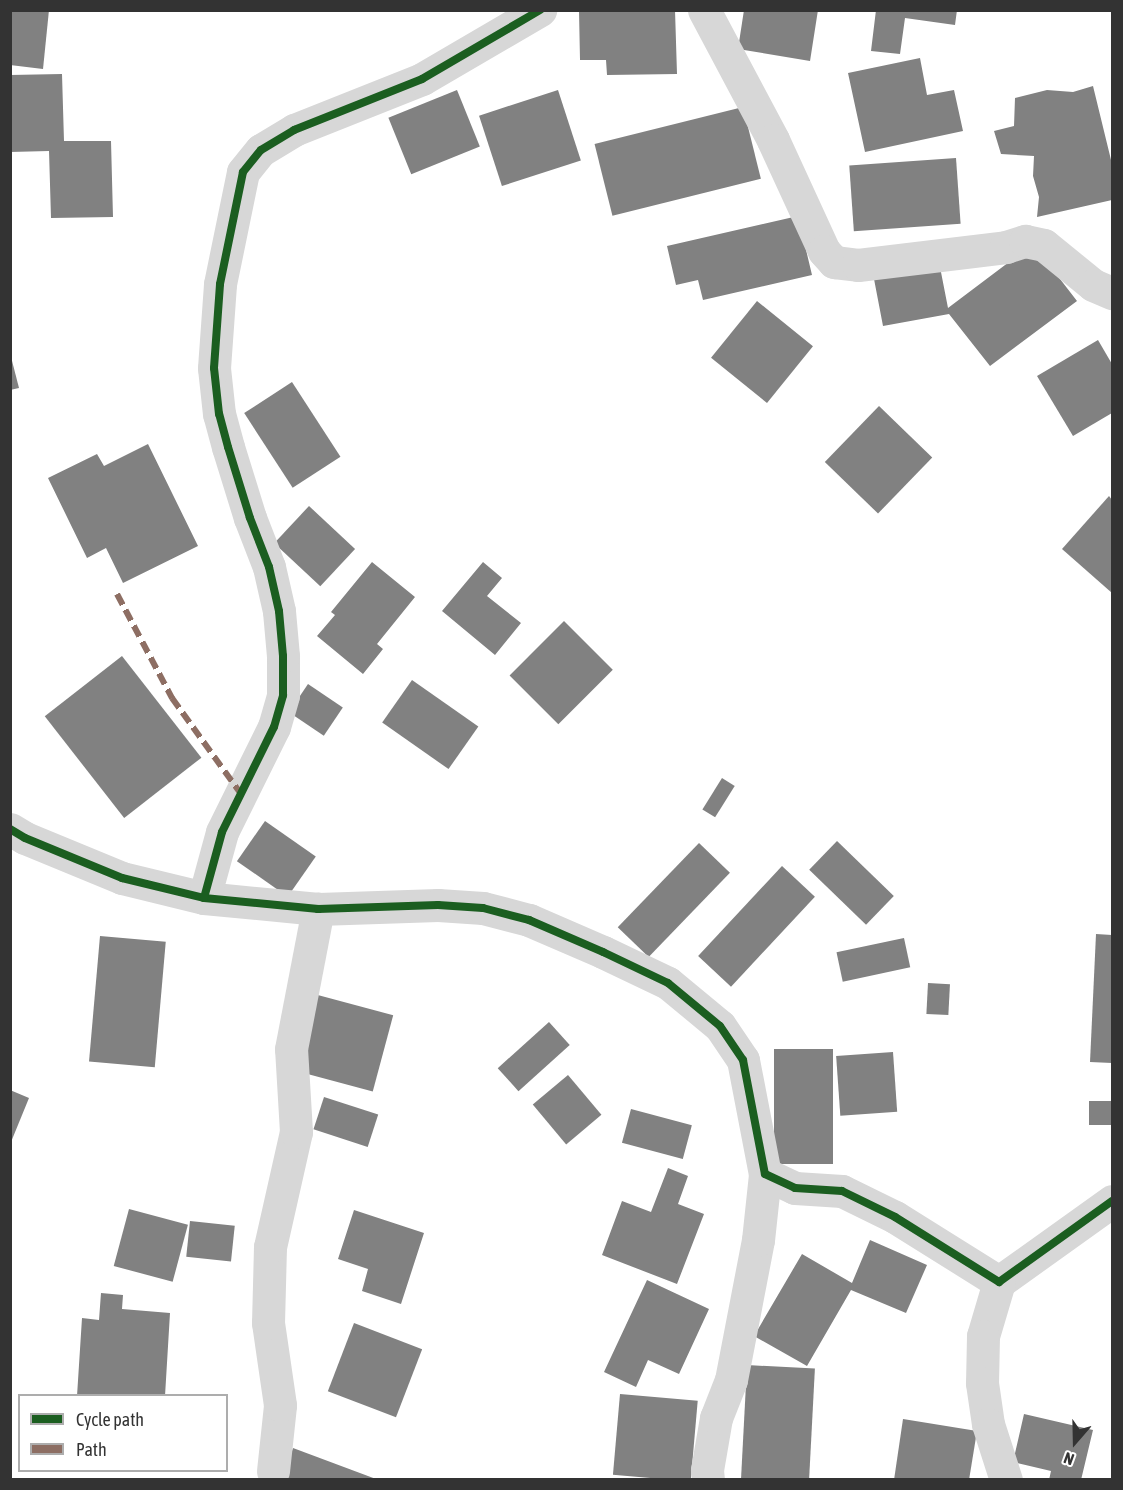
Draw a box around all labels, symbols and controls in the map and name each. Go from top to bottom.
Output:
legend [18,1394,228,1472]
text: Cycle path [76,1409,144,1430]
north arrow [1045,1412,1105,1472]
text: Path [76,1439,107,1460]
text: N [1061,1449,1076,1469]

